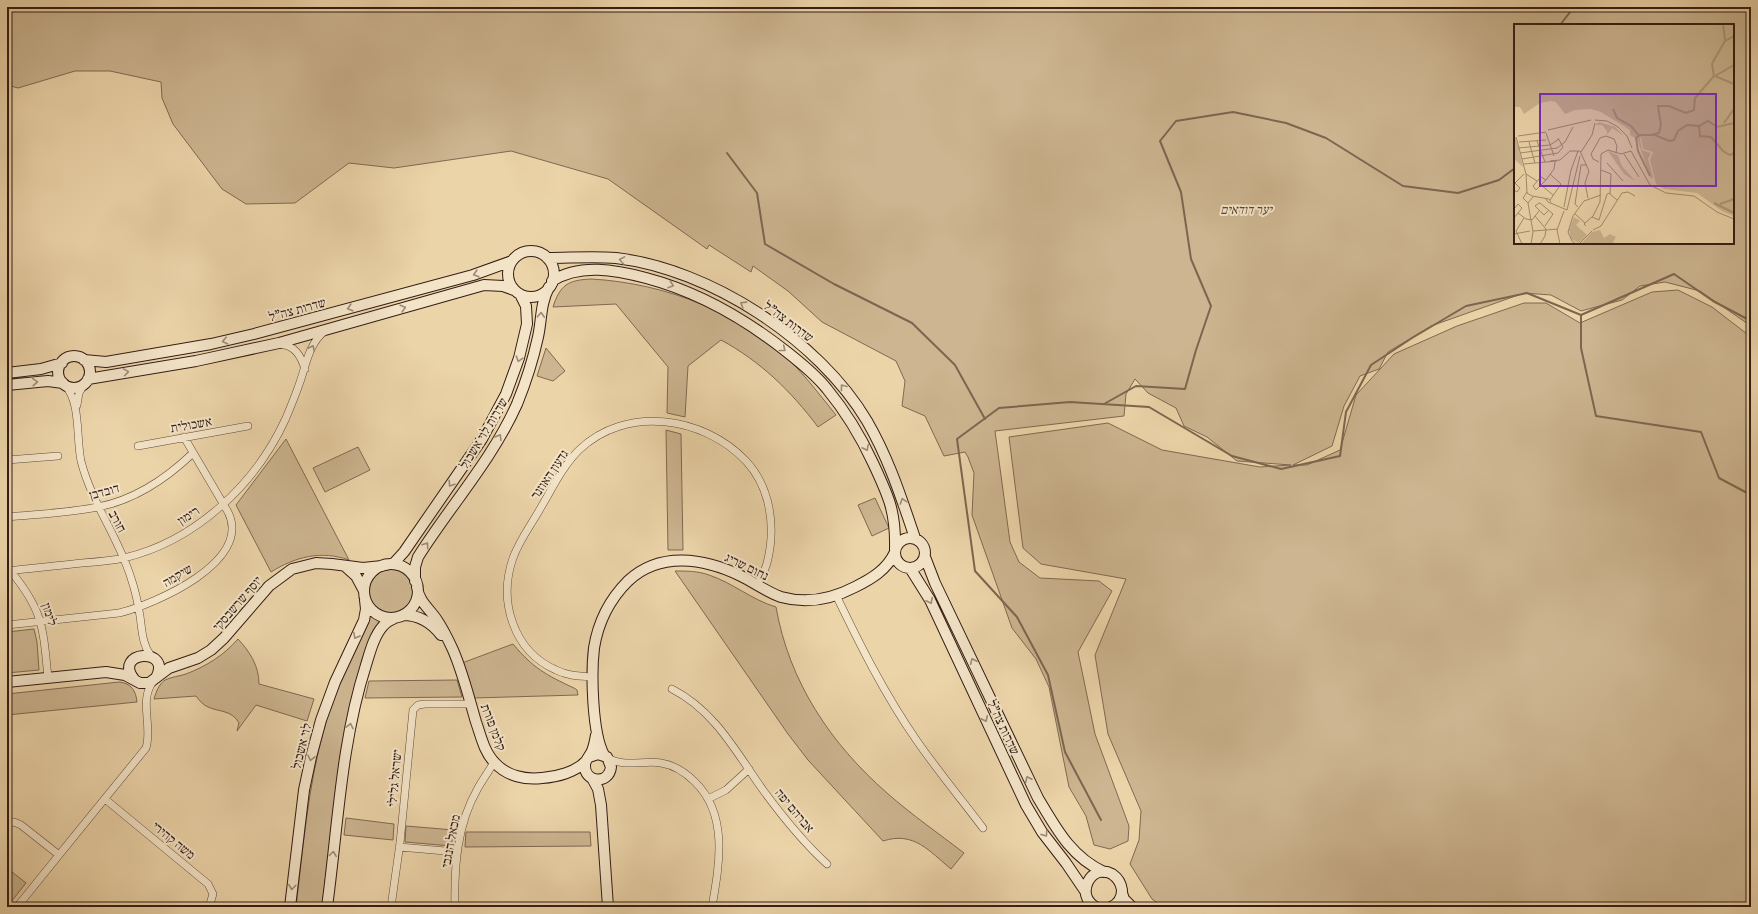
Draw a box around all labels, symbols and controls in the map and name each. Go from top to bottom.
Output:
inset map [1514,24,1734,244]
park label: יער דודאים [1220,202,1273,218]
one-way arrow [619,256,625,264]
one-way arrow [473,269,480,278]
one-way arrow [667,281,674,289]
street label: שדרות צה"ל [267,295,328,325]
street label: שדרות צה"ל [760,298,817,346]
one-way arrow [740,302,747,309]
one-way arrow [347,303,354,312]
one-way arrow [399,304,406,313]
one-way arrow [536,312,545,318]
one-way arrow [221,337,228,345]
one-way arrow [308,344,316,351]
one-way arrow [779,345,786,352]
one-way arrow [515,355,524,362]
one-way arrow [123,368,130,377]
one-way arrow [32,377,38,386]
one-way arrow [840,384,847,391]
street label: שדרות לוי אשכול [456,395,511,472]
street label: אשכולית [169,413,213,436]
one-way arrow [495,434,502,441]
one-way arrow [861,443,869,451]
street label: גדעון האוזנר [527,447,572,503]
street label: דובדבן [87,480,121,504]
one-way arrow [449,480,456,487]
one-way arrow [899,498,908,505]
street label: רימון [174,503,203,529]
street label: חורב [105,507,130,535]
one-way arrow [421,542,428,549]
street label: נחום שריג [722,549,771,584]
street label: שיקמה [160,561,195,591]
street label: יוסף שרשבסקי [210,573,266,634]
one-way arrow [925,597,933,605]
street label: לימון [38,601,60,628]
one-way arrow [353,632,361,640]
one-way arrow [970,658,978,666]
street label: שדרות צה"ל [983,697,1023,757]
street label: קלמן פורת [477,702,509,753]
one-way arrow [980,715,988,722]
street label: לוי אשכול [289,721,315,771]
one-way arrow [346,722,354,729]
street label: ישראל גלילי [385,748,406,808]
one-way arrow [307,755,315,761]
one-way arrow [1025,776,1033,783]
street label: אברהם יפה [771,785,817,836]
street label: מכאל הנגבי [438,813,464,869]
street label: משה קהירי [148,818,198,863]
one-way arrow [1040,830,1047,837]
one-way arrow [329,851,338,857]
one-way arrow [288,884,297,890]

